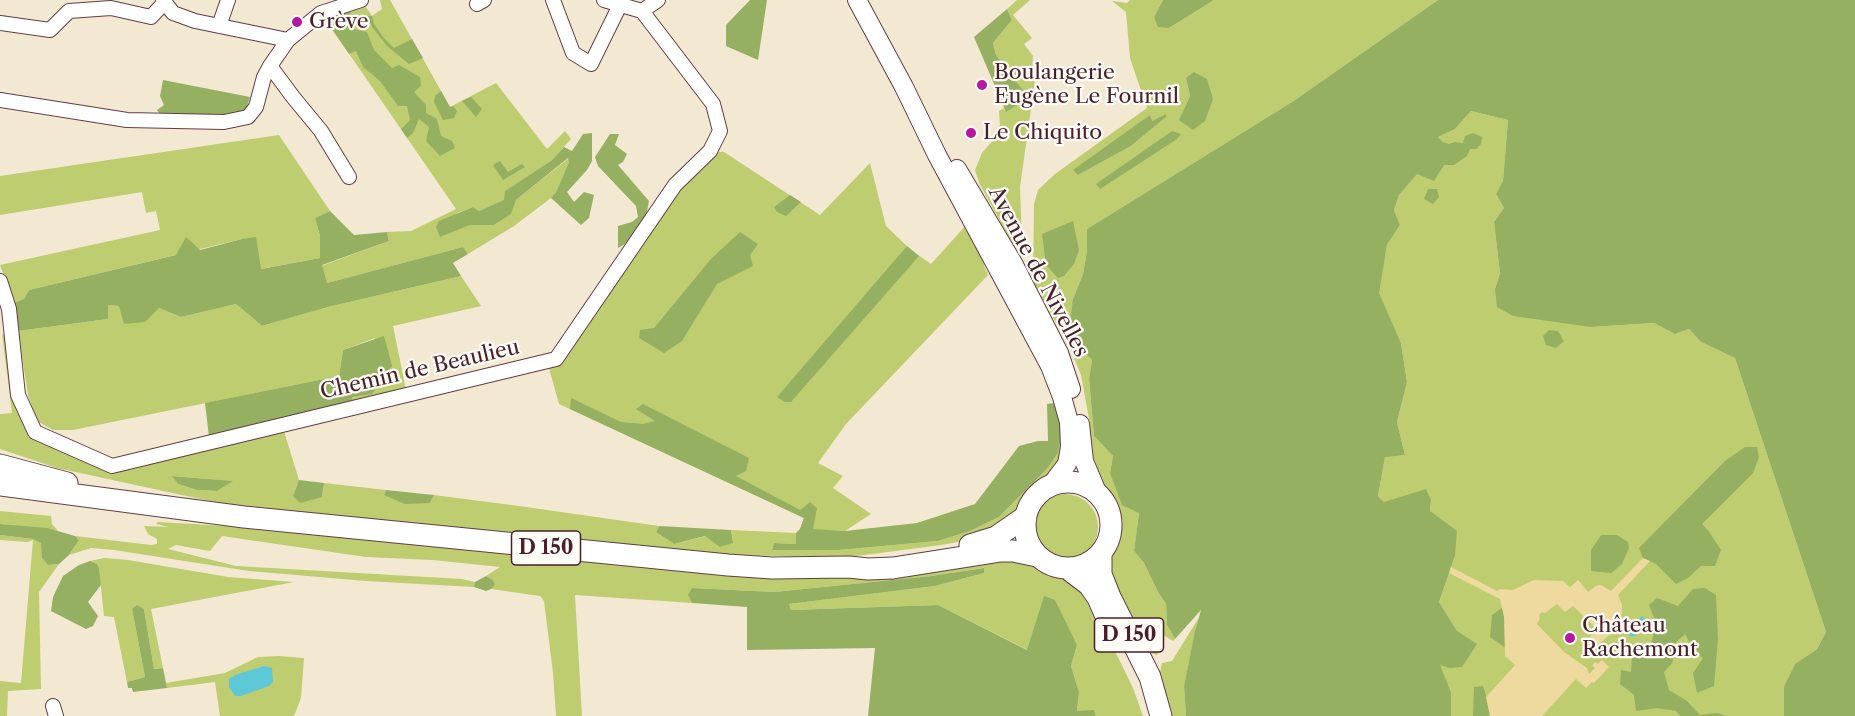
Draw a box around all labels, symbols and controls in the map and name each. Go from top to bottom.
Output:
place label: Grève [309,9,368,35]
marker: Grève [290,15,304,29]
place label: Boulangerie Eugène Le Fournil [994,60,1179,110]
marker: Boulangerie Eugène Le Fournil [975,78,989,92]
place label: Le Chiquito [983,120,1102,146]
marker: Le Chiquito [964,126,978,140]
street label: Avenue de Nivelles [982,182,1094,362]
street label: Chemin de Beaulieu [318,335,522,405]
road number: D 150 [512,531,580,565]
place label: Château Rachemont [1582,613,1697,663]
road number: D 150 [1094,618,1164,652]
marker: Château Rachemont [1563,631,1577,645]

